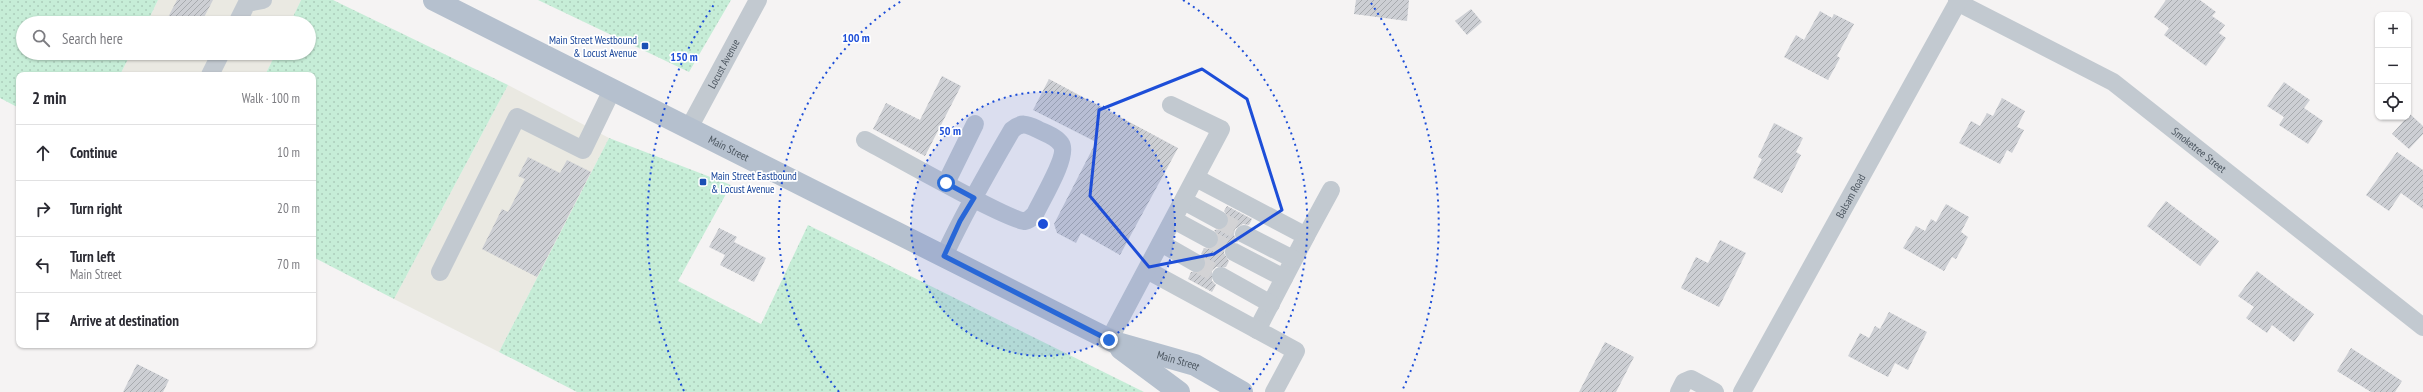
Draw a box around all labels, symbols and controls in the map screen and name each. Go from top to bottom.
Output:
map controls [2375,12,2411,120]
button: + [2375,12,2411,48]
search box [16,16,316,60]
icon: search [30,27,52,49]
text: Search here [62,29,123,48]
text: 100 m [842,30,870,45]
place label: Main Street Westbound & Locust Avenue [549,33,637,60]
street label: Locust Avenue [705,36,743,91]
marker: Main Street Westbound & Locust Avenue [640,41,650,51]
button: − [2375,48,2411,84]
text: 150 m [670,49,698,64]
button: locate [2375,84,2411,120]
text: 2 min [32,87,66,109]
text: Walk · 100 m [242,90,300,107]
text: 50 m [939,123,961,138]
street label: Smoketree Street [2169,124,2229,176]
street label: Main Street [706,132,752,164]
icon: ahead [32,142,54,164]
text: Continue [70,143,117,162]
text: 10 m [277,144,300,161]
place label: Main Street Eastbound & Locust Avenue [711,169,797,196]
street label: Balsam Road [1833,171,1868,221]
route start [937,174,955,192]
marker: Main Street Eastbound & Locust Avenue [698,177,708,187]
icon: right [32,198,54,220]
text: Turn right [70,199,122,218]
text: 20 m [277,200,300,217]
centre of rings [1036,217,1050,231]
text: Turn left [70,247,115,266]
icon: left [32,254,54,276]
text: 70 m [277,256,300,273]
text: Main Street [70,266,122,283]
icon: arrive [32,310,54,332]
text: Arrive at destination [70,311,179,330]
route end [1100,331,1118,349]
street label: Main Street [1155,348,1202,373]

